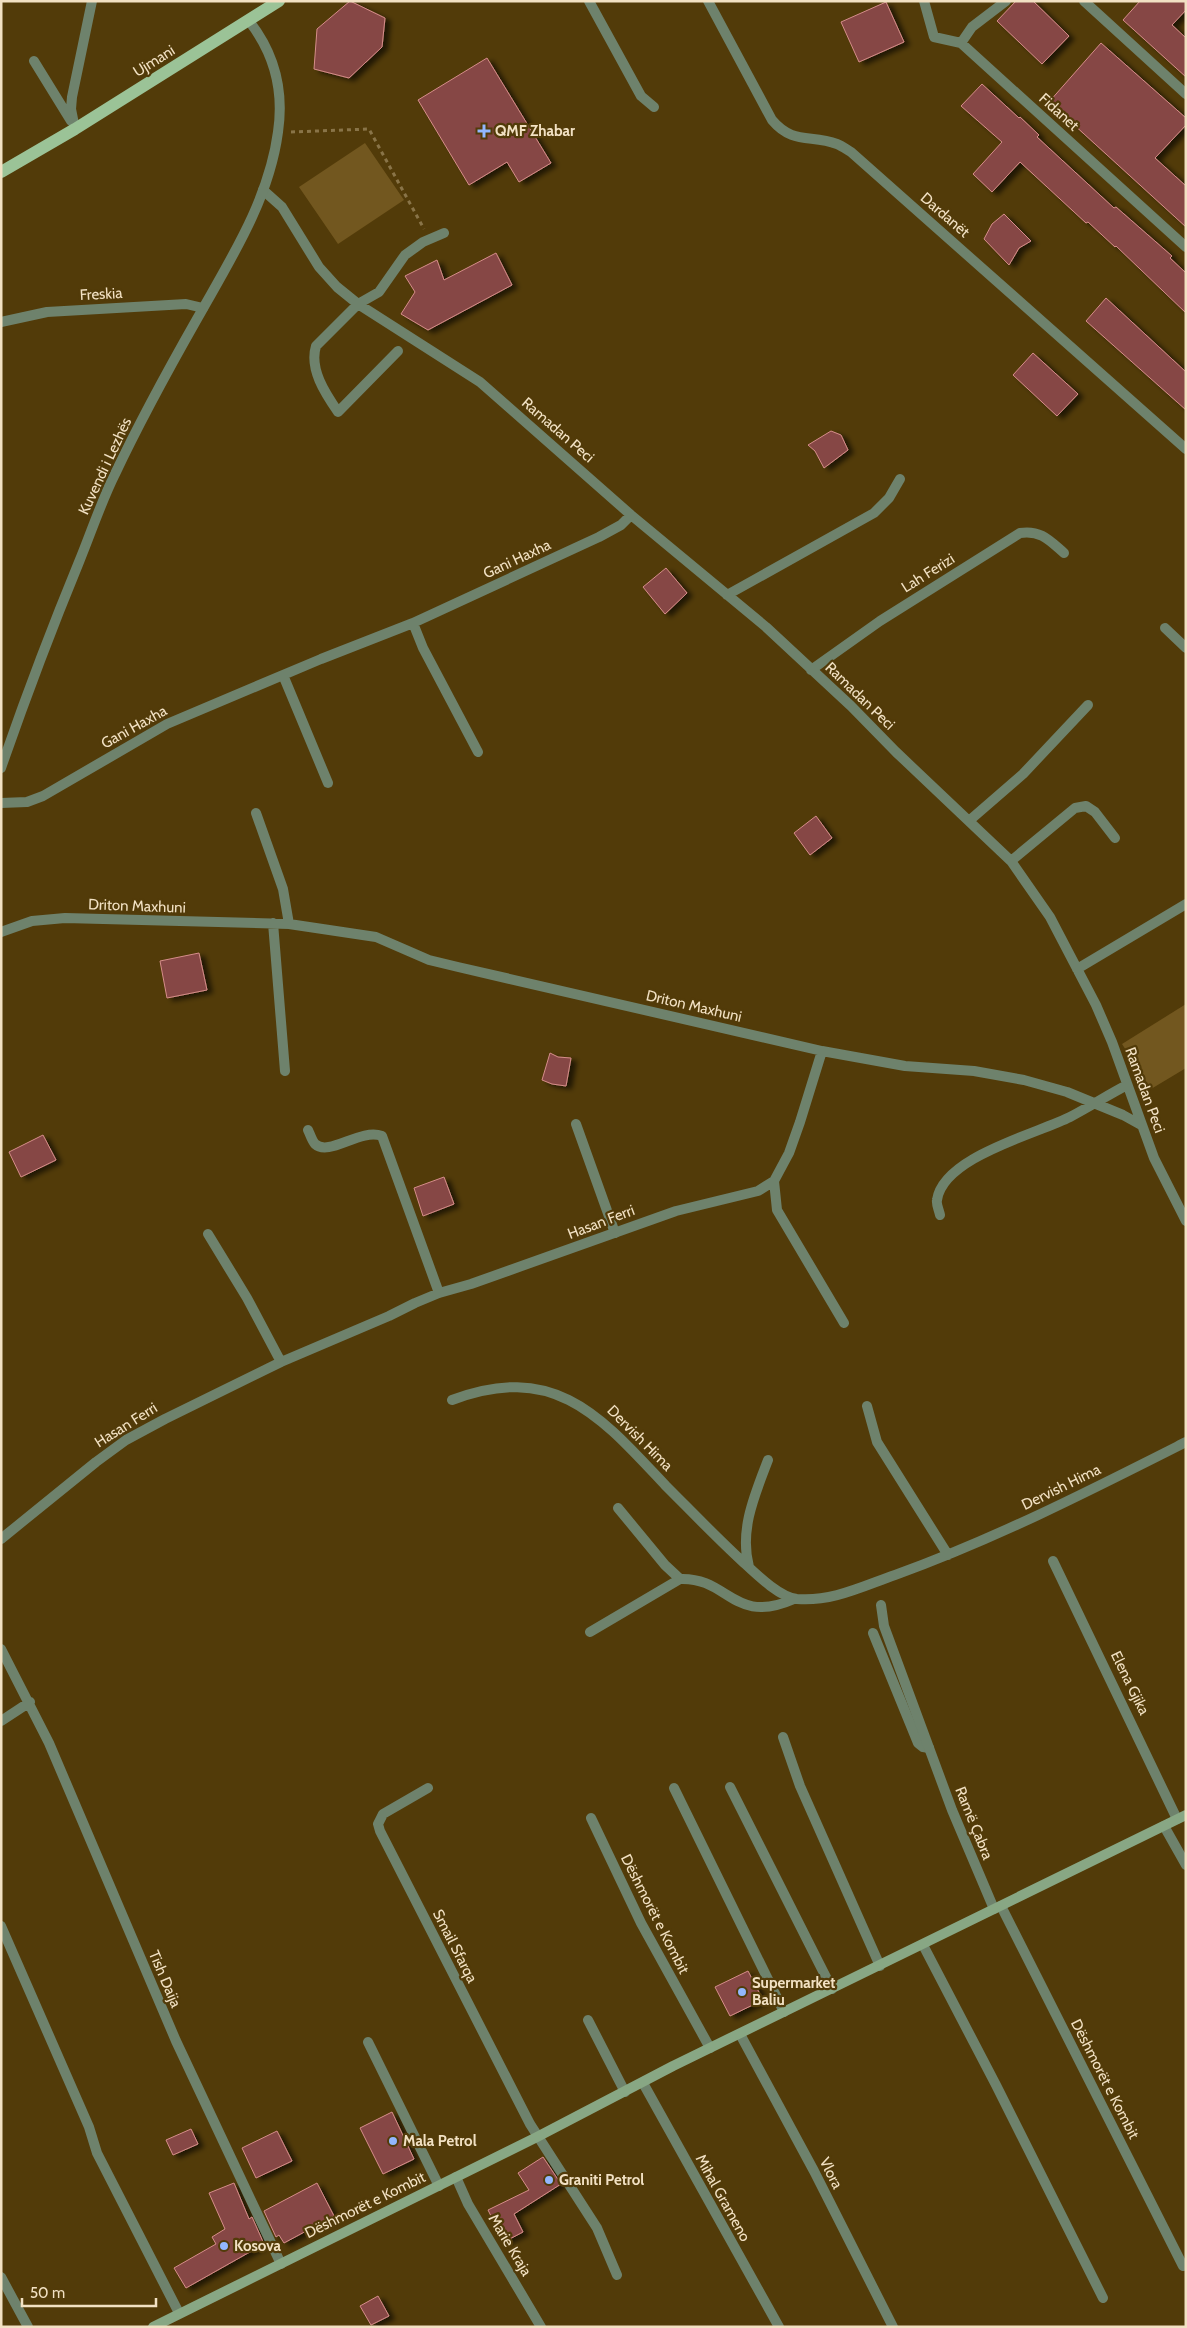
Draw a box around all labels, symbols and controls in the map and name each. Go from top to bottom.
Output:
street label: Ujmani [130,41,178,81]
street label: Fidanet [1035,89,1083,135]
place label: QMF Zhabar [495,122,575,140]
marker: QMF Zhabar [477,124,491,138]
street label: Dardanët [917,189,973,241]
street label: Freskia [79,284,124,304]
street label: Ramadan Peci [518,394,598,466]
street label: Kuvendi i Lezhës [75,415,135,517]
street label: Gani Haxha [480,535,554,582]
street label: Lah Ferizi [898,550,958,596]
street label: Ramadan Peci [821,658,899,734]
street label: Gani Haxha [98,701,171,752]
street label: Driton Maxhuni [88,895,186,917]
street label: Driton Maxhuni [644,986,744,1026]
street label: Ramadan Peci [1121,1045,1169,1135]
street label: Hasan Ferri [565,1201,637,1243]
street label: Hasan Ferri [91,1399,161,1451]
street label: Dervish Hima [603,1401,677,1475]
street label: Dervish Hima [1019,1460,1104,1514]
street label: Elena Gjika [1107,1648,1153,1718]
street label: Ramë Çabra [951,1784,997,1863]
street label: Dëshmorët e Kombit [617,1851,693,1977]
street label: Smail Sfarqa [429,1906,482,1986]
street label: Tish Daija [145,1948,185,2011]
place label: Supermarket Baliu [752,1974,835,2009]
marker: Supermarket Baliu [736,1986,748,1998]
street label: Dëshmorët e Kombit [1067,2016,1143,2142]
place label: Mala Petrol [403,2132,477,2150]
marker: Mala Petrol [387,2135,399,2147]
street label: Mihal Grameno [692,2151,754,2245]
street label: Vlora [816,2154,847,2192]
street label: Dëshmorët e Kombit [302,2168,428,2242]
place label: Graniti Petrol [559,2171,644,2189]
marker: Graniti Petrol [543,2174,555,2186]
street label: Marie Kraja [485,2211,536,2280]
place label: Kosova [234,2237,282,2255]
marker: Kosova [218,2240,230,2252]
scale bar [22,2276,156,2308]
text: 50 m [30,2284,65,2302]

